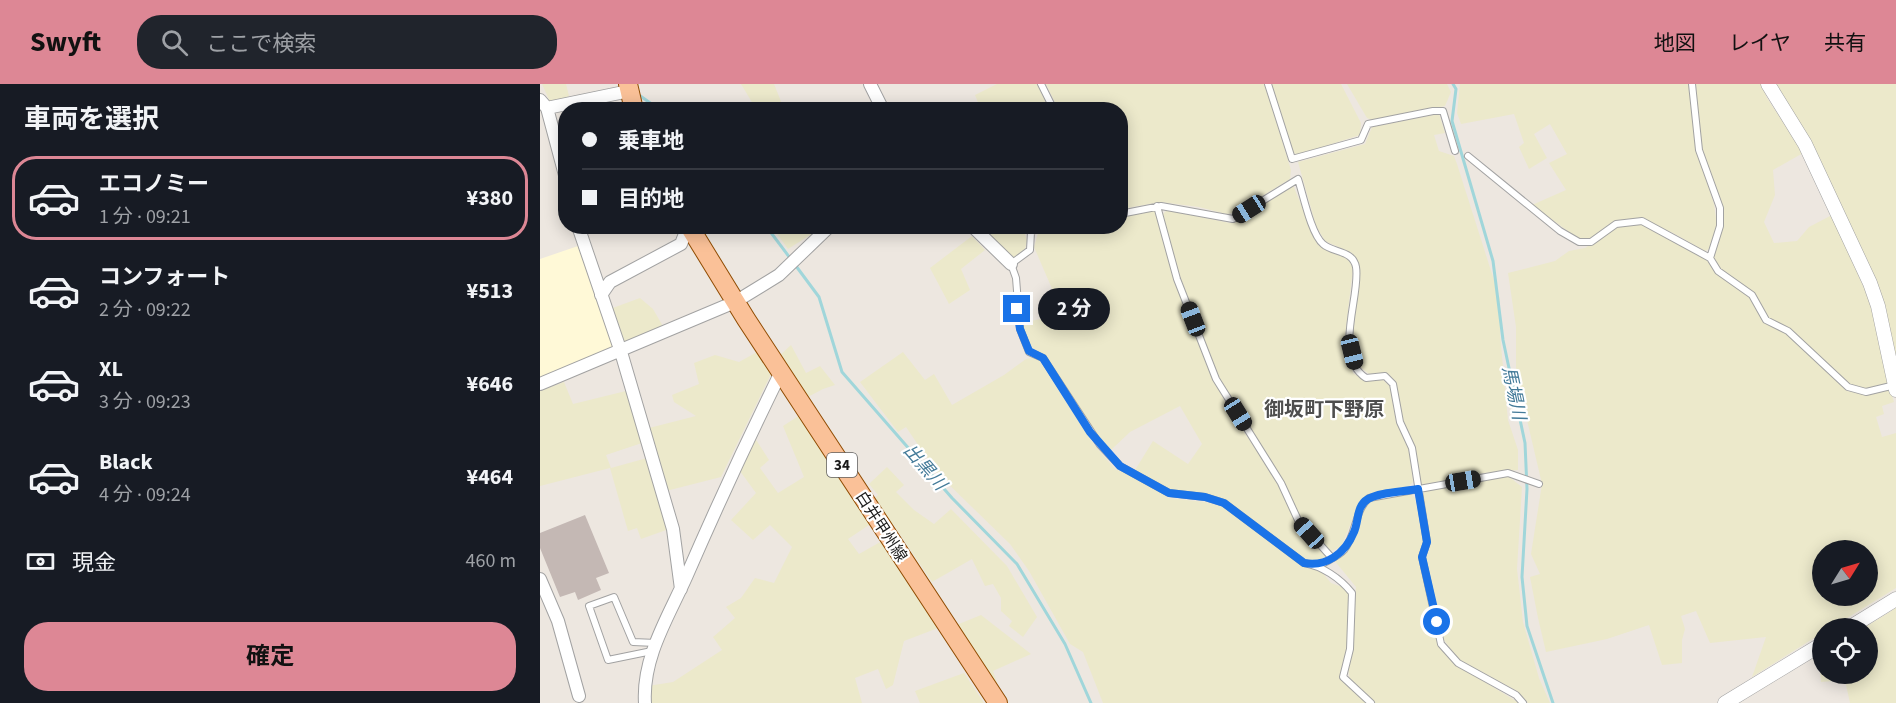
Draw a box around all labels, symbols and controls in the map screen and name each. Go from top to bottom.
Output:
search box [137,15,557,69]
text: Swyft [30,22,101,62]
icon: search [158,26,191,59]
text: ここで検索 [206,28,316,60]
text: 地図 [1654,28,1696,58]
text: レイヤ [1729,28,1791,58]
text: 共有 [1824,28,1866,58]
text: 車両を選択 [24,100,159,139]
text: 乗車地 [618,125,684,157]
text: エコノミー [99,168,209,200]
icon: car [27,171,81,225]
text: ¥380 [467,182,513,214]
text: 目的地 [618,183,684,215]
car [1229,192,1269,226]
text: 1 分 · 09:21 [99,203,191,231]
text: コンフォート [99,261,230,293]
icon: car [27,264,81,318]
text: ¥513 [467,275,513,307]
callout: 2 分 [1038,288,1110,330]
route end [1003,295,1030,322]
text: 2 分 [1057,295,1091,323]
text: 2 分 · 09:22 [99,296,191,324]
car [1178,299,1208,339]
car [1339,332,1365,372]
text: XL [99,353,123,385]
icon: car [27,357,81,411]
water label: 馬場川 [1496,364,1532,424]
text: ¥646 [467,368,513,400]
text: 3 分 · 09:23 [99,388,191,416]
car [1221,394,1255,434]
district label: 御坂町下野原 [1264,396,1384,424]
water label: 出黒川 [897,439,953,497]
text: Black [99,446,153,478]
icon: car [27,450,81,504]
road number: 34 [827,453,857,477]
text: ¥464 [467,461,513,493]
car [1444,469,1482,493]
text: 4 分 · 09:24 [99,481,191,509]
street label: 白井甲州線 [850,487,912,566]
car [1290,514,1328,552]
north arrow [1812,540,1878,606]
map controls [1812,540,1878,684]
icon: cash [24,545,57,578]
text: 現金 [72,547,116,579]
text: 460 m [466,547,516,575]
route start [1423,608,1450,635]
button: locate [1812,618,1878,684]
button: 確定 [24,622,516,691]

